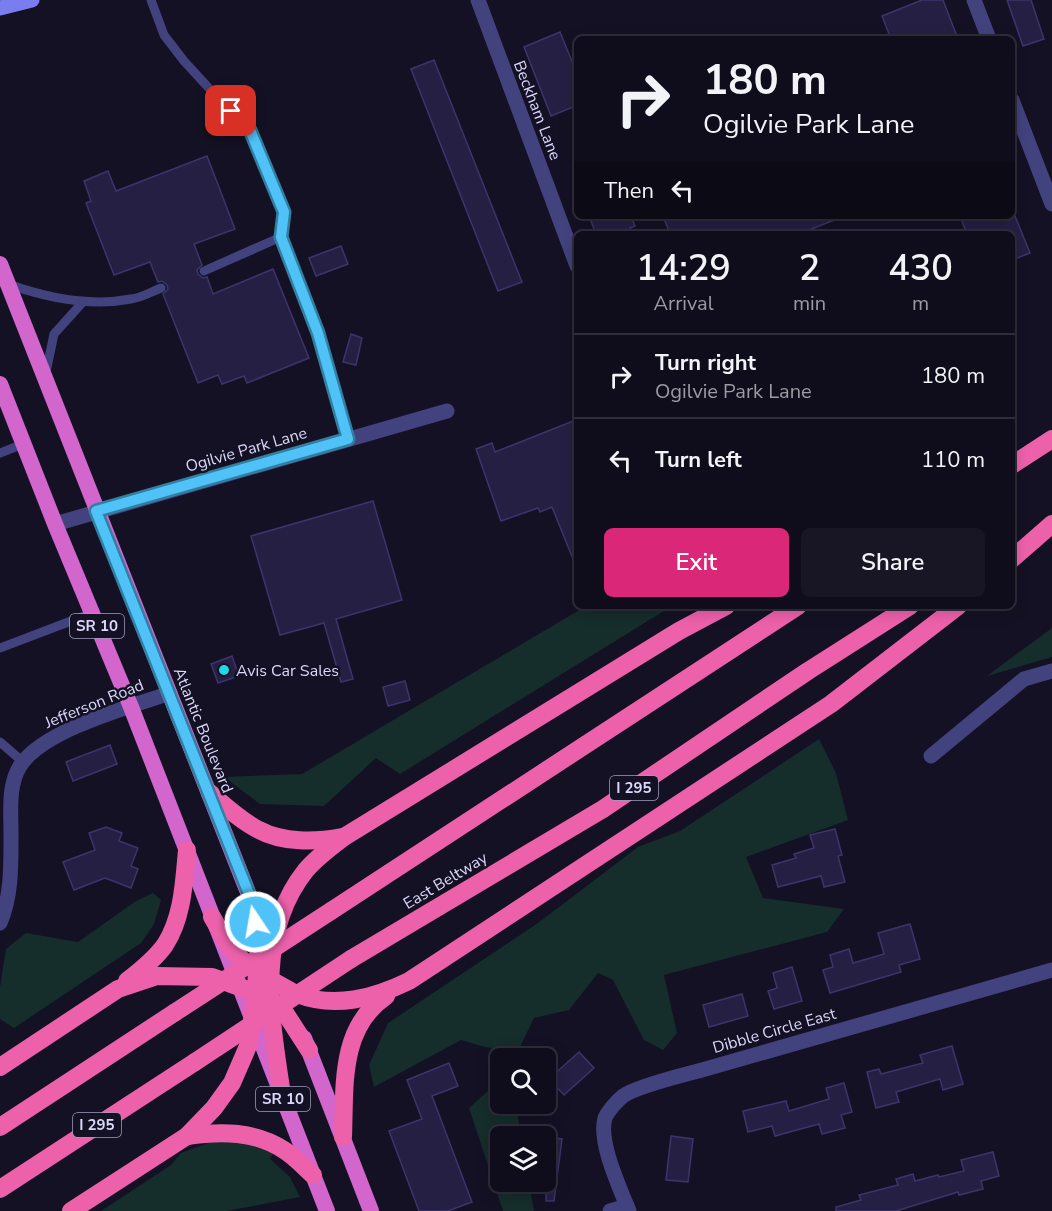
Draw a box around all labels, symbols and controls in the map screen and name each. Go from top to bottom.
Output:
text: 180 m [703,52,827,109]
street label: Beckham Lane [508,57,566,163]
icon: right [604,60,682,138]
pin [205,85,256,136]
icon: arrive [214,94,247,127]
text: Ogilvie Park Lane [703,106,914,143]
icon: left [666,174,699,207]
text: Then [604,176,654,206]
text: 14:29 [636,244,731,293]
text: 2 [799,244,820,293]
text: 430 [888,244,953,293]
text: Arrival [653,290,714,317]
text: min [793,290,826,317]
text: m [912,290,929,317]
text: Turn right [655,348,756,378]
icon: right [604,360,637,393]
text: 180 m [921,361,985,391]
text: Ogilvie Park Lane [655,378,812,405]
street label: Ogilvie Park Lane [183,422,310,478]
icon: left [604,444,637,477]
text: Turn left [655,445,742,475]
text: 110 m [921,445,985,475]
button: Exit [604,528,789,597]
button: Share [801,528,985,597]
road number: SR 10 [70,614,124,638]
place label: Avis Car Sales [236,660,339,682]
marker: Avis Car Sales [217,663,231,677]
street label: Atlantic Boulevard [168,664,238,796]
street label: Jefferson Road [41,674,147,734]
road number: I 295 [610,776,658,800]
street label: East Beltway [399,847,492,915]
position arrow [223,890,287,954]
street label: Dibble Circle East [710,1003,839,1059]
map controls [490,1048,556,1192]
button: search [490,1048,556,1114]
road number: SR 10 [256,1087,310,1111]
road number: I 295 [73,1113,121,1137]
button: layers [490,1126,556,1192]

